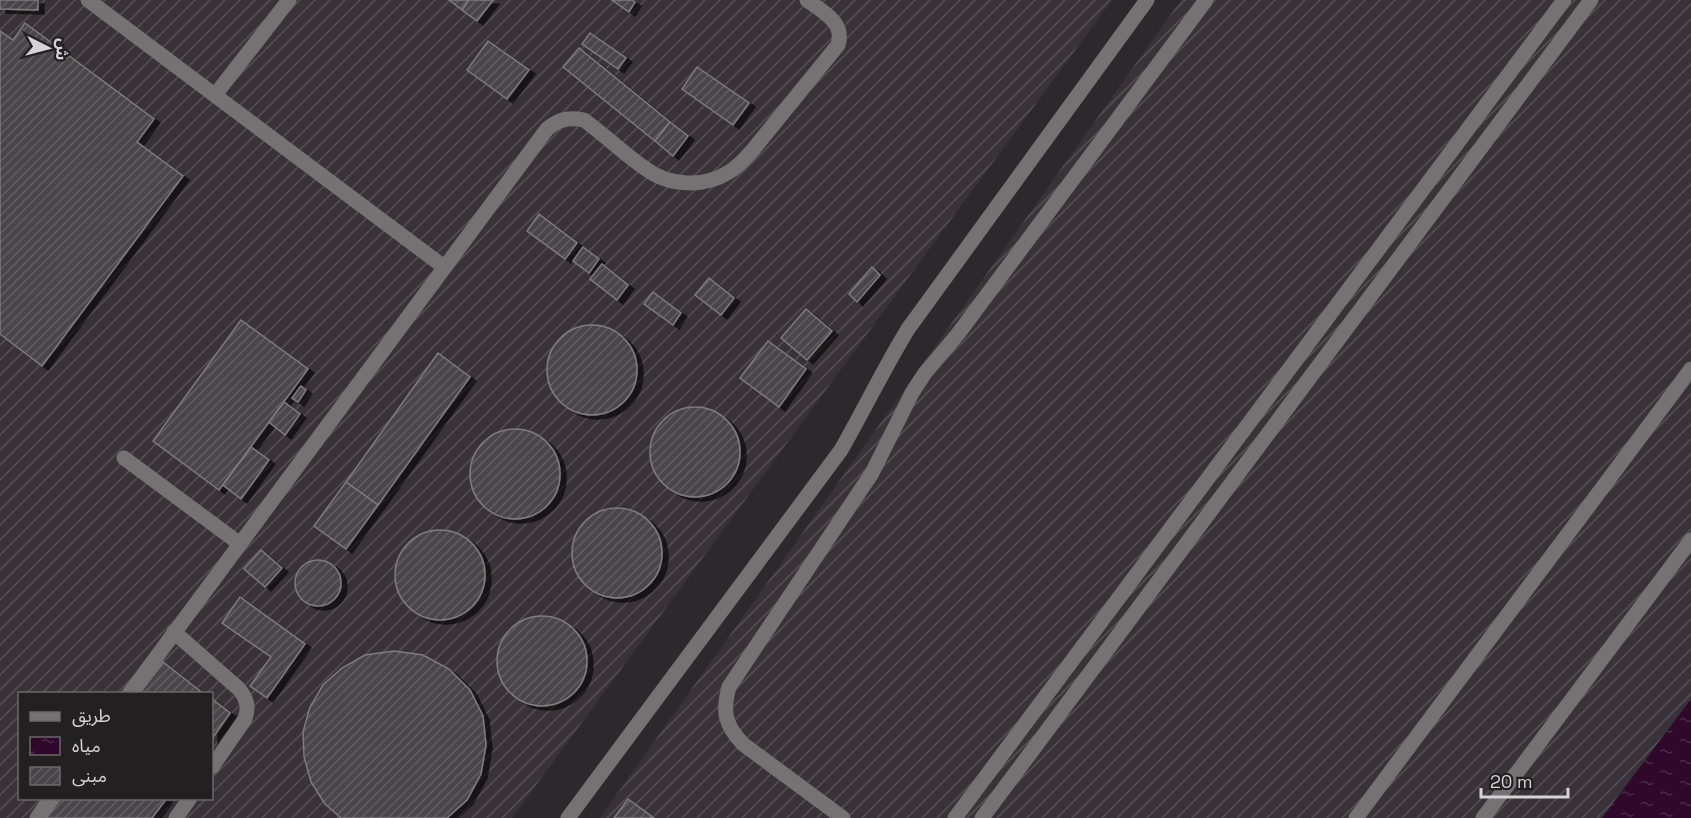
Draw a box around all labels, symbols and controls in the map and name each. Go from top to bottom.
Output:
north arrow [18,18,78,78]
text: ش [51,38,74,62]
legend [18,692,213,800]
text: طريق [72,704,111,727]
text: مياه [72,734,101,757]
scale bar [1481,761,1568,799]
text: مبنى [72,764,107,787]
text: 20 m [1490,770,1533,793]

